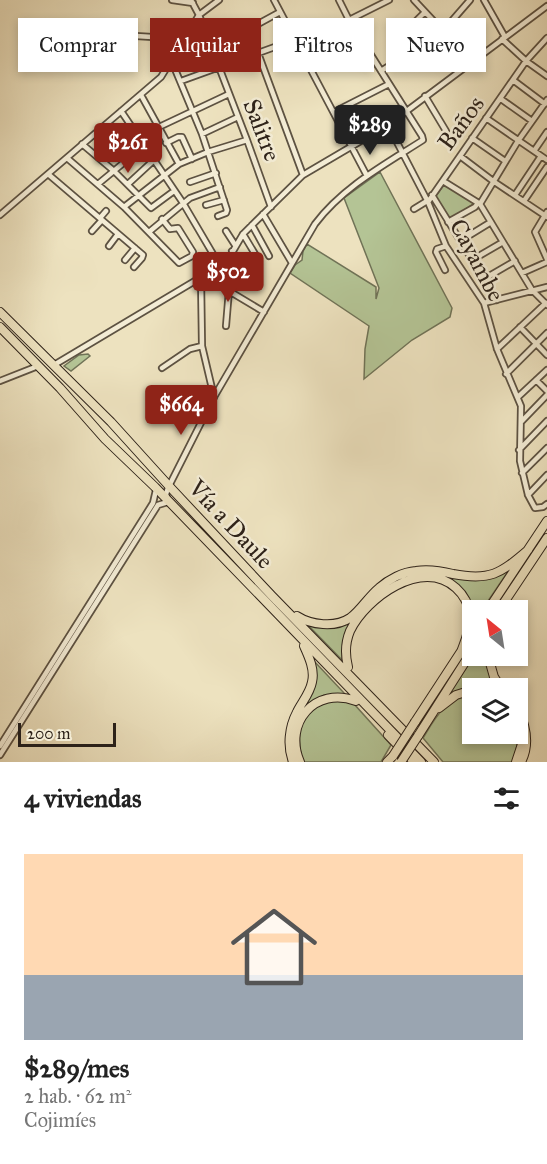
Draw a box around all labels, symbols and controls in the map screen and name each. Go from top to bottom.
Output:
chip: Comprar [18,18,138,72]
chip: Alquilar [150,18,261,72]
chip: Filtros [273,18,374,72]
chip: Nuevo [386,18,486,72]
street label: Baños [431,90,491,156]
street label: Salitre [236,95,288,165]
pin: $289 [334,105,406,156]
text: $289 [348,112,392,136]
pin: $261 [92,123,164,174]
text: $261 [108,130,148,154]
street label: Cayambe [443,214,511,306]
pin: $502 [192,252,264,303]
text: $502 [207,259,249,283]
pin: $664 [145,385,217,436]
text: $664 [159,392,203,416]
street label: Vía a Daule [181,472,280,575]
north arrow [462,600,528,666]
map controls [462,600,528,744]
button: layers [462,678,528,744]
scale bar [18,720,116,748]
text: 200 m [27,724,70,743]
text: 4 viviendas [24,782,142,814]
icon: filters [490,782,523,815]
icon: home [220,893,328,1001]
text: $289/mes [24,1052,129,1084]
text: 2 hab. · 62 m² [24,1084,132,1108]
text: Cojimíes [24,1108,96,1132]

